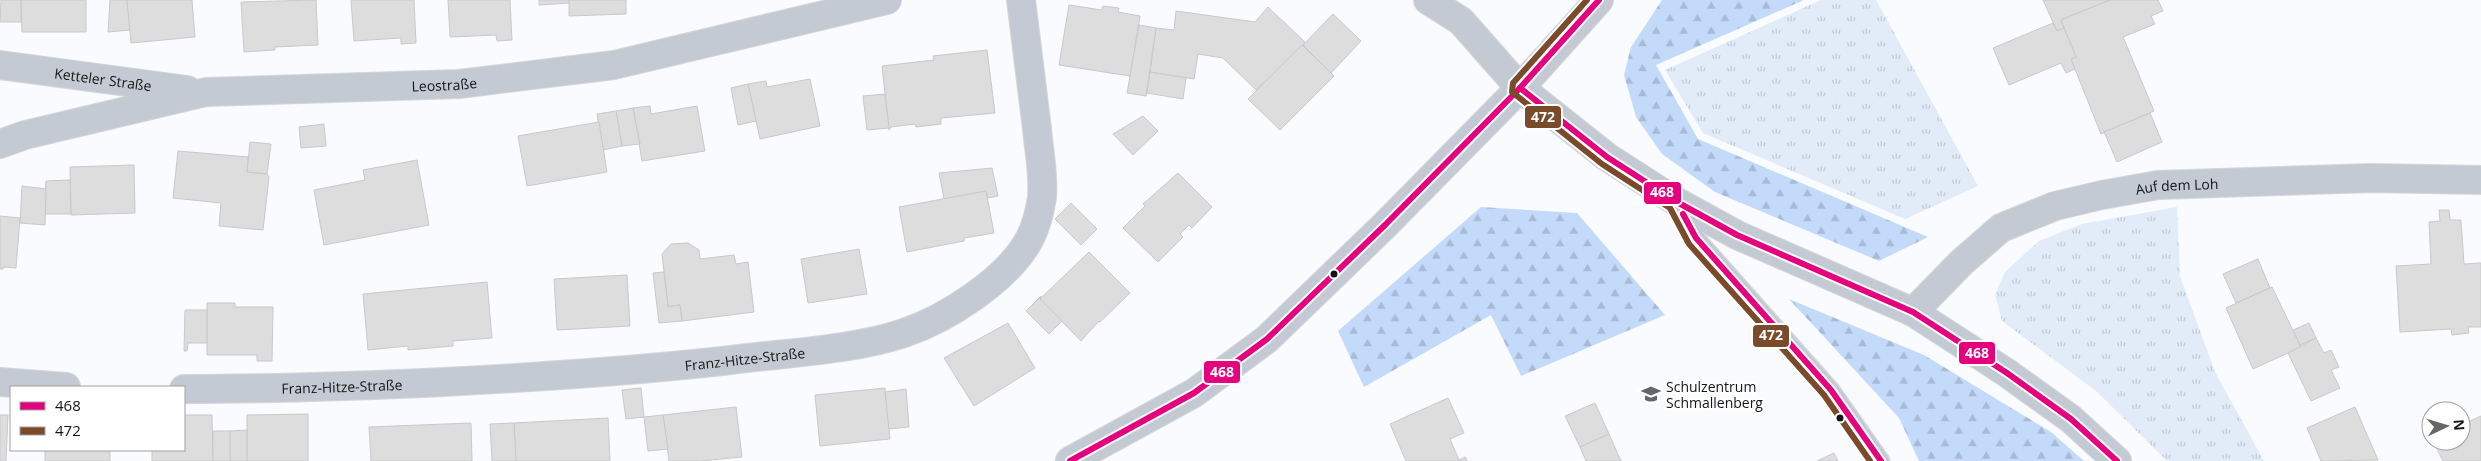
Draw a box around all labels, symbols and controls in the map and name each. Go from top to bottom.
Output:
street label: Ketteler Straße [53,63,153,95]
street label: Leostraße [411,72,478,95]
line badge: 472 [1524,105,1562,129]
text: 472 [1531,107,1555,126]
street label: Auf dem Loh [2134,174,2219,198]
line badge: 468 [1643,181,1682,205]
text: 468 [1650,182,1674,201]
unlabelled marker [1329,269,1339,279]
line badge: 472 [1752,324,1790,348]
text: 472 [1759,325,1783,344]
line badge: 468 [1958,341,1996,365]
street label: Franz-Hitze-Straße [684,342,806,374]
text: 468 [1965,343,1989,362]
line badge: 468 [1203,360,1241,384]
text: 468 [1210,362,1234,381]
street label: Franz-Hitze-Straße [281,374,403,397]
place label: Schulzentrum Schmallenberg [1666,377,1763,412]
school or university icon: Schulzentrum Schmallenberg [1640,383,1662,405]
legend [10,386,185,451]
text: 468 [55,395,81,415]
north arrow [2421,401,2471,451]
unlabelled marker [1835,413,1845,423]
text: N [2449,418,2469,431]
text: 472 [55,420,81,440]

